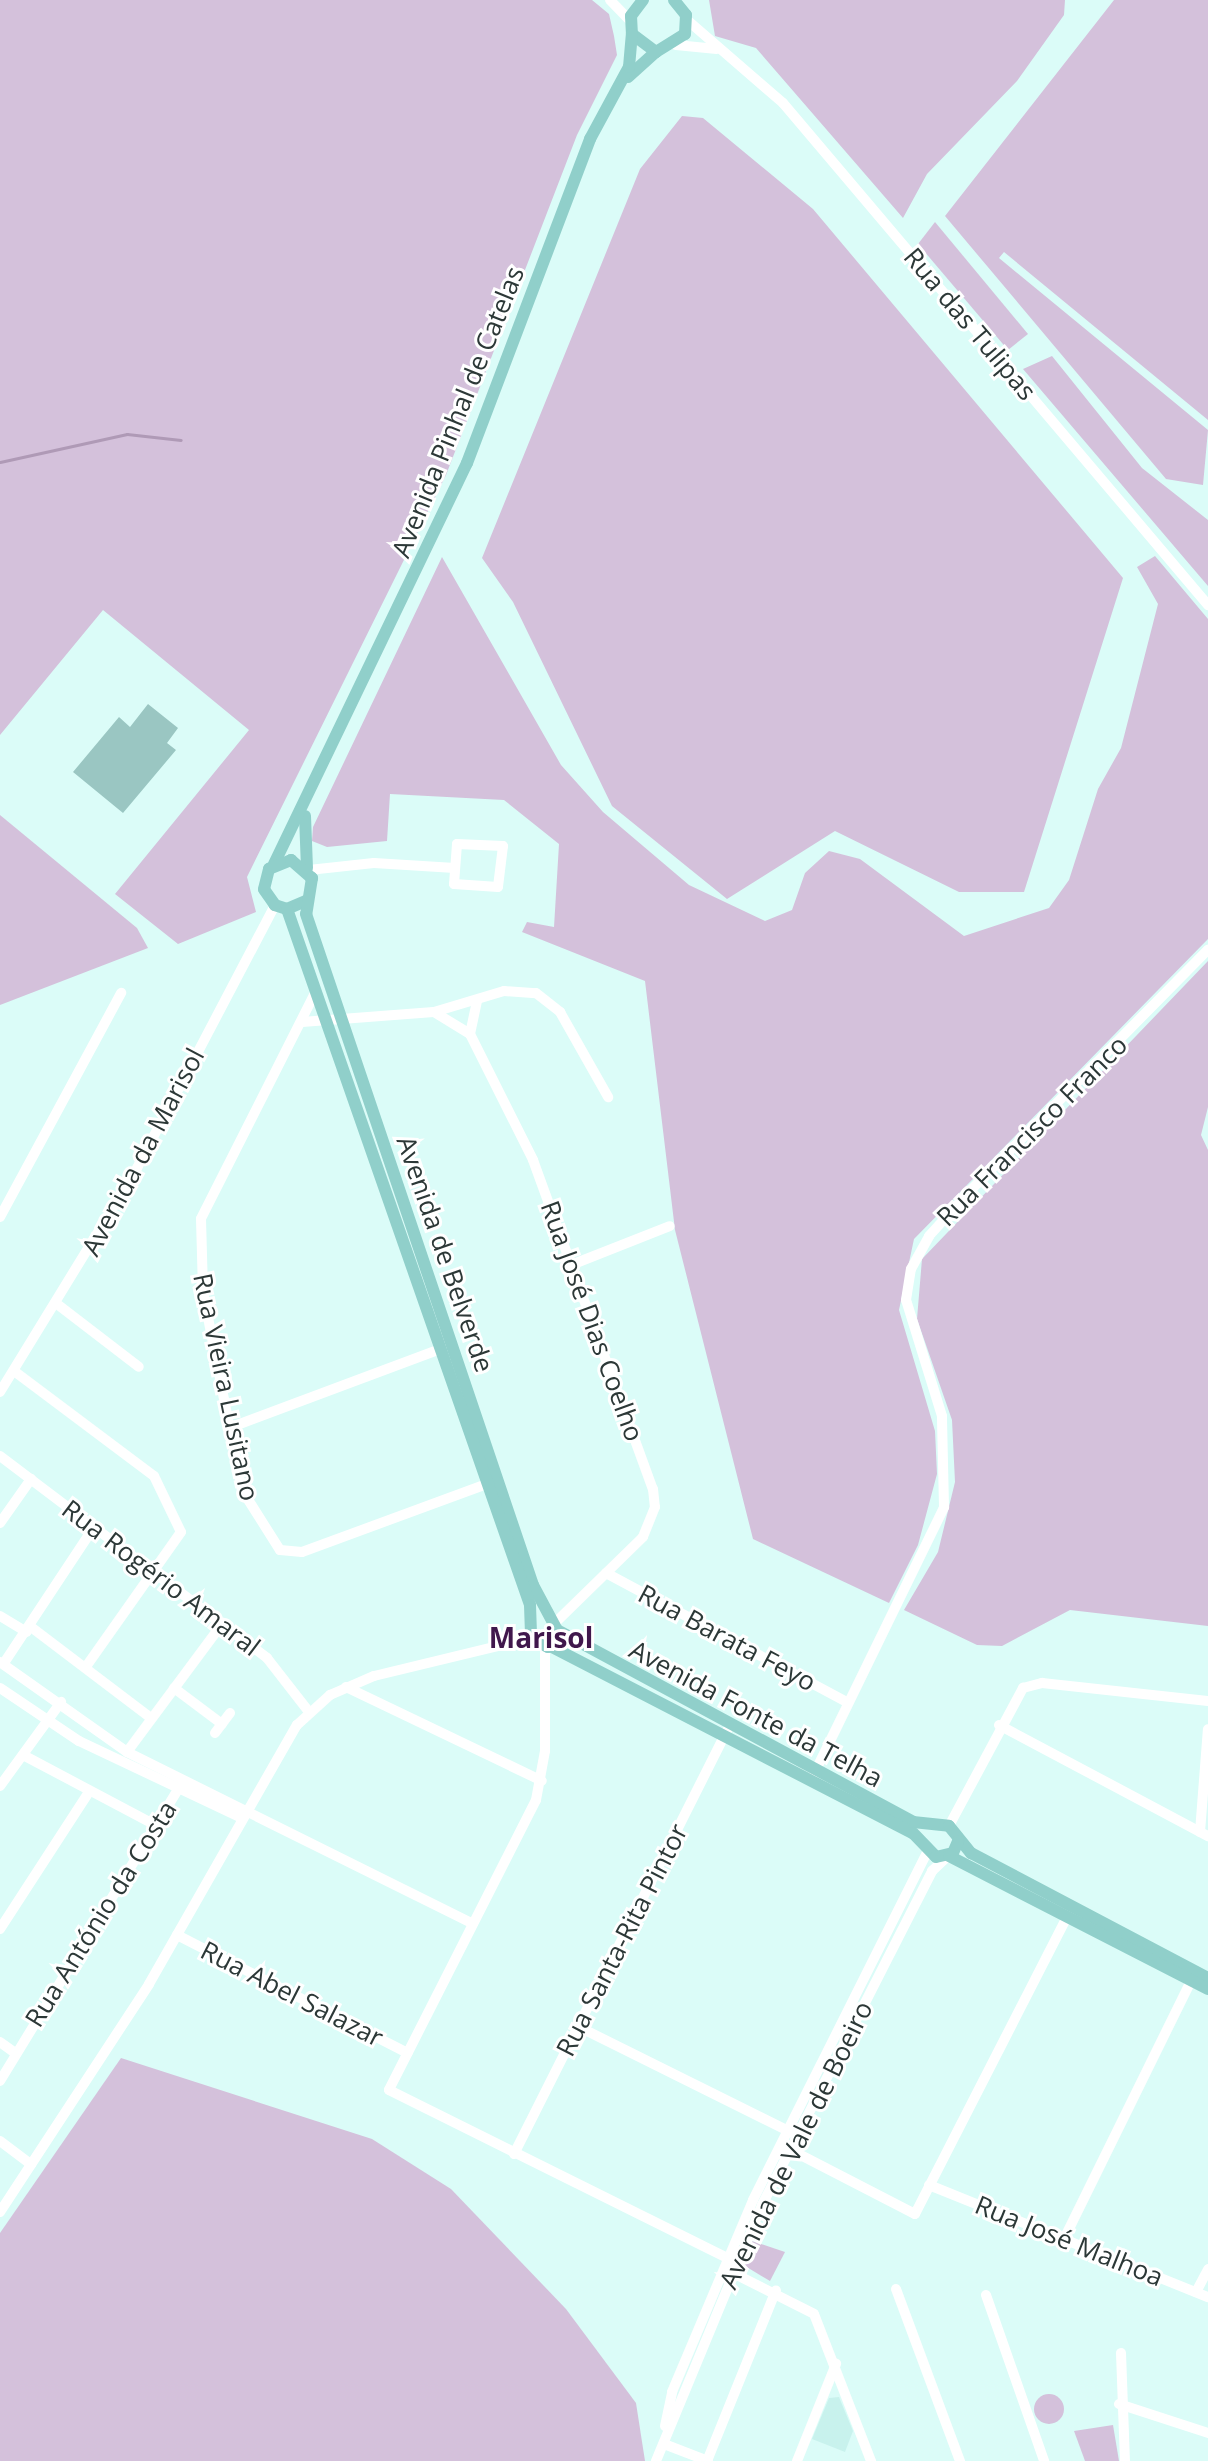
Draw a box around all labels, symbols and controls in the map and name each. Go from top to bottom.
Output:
street label: Rua das Tulipas [897,242,1043,406]
street label: Avenida Pinhal de Catelas [385,262,531,562]
street label: Rua Francisco Franco [930,1029,1134,1233]
street label: Avenida da Marisol [75,1043,211,1261]
street label: Avenida de Belverde [390,1132,500,1376]
street label: Rua José Dias Coelho [534,1197,650,1445]
street label: Rua Vieira Lusitano [187,1270,265,1504]
street label: Rua Rogério Amaral [56,1493,266,1663]
street label: Rua Barata Feyo [633,1578,821,1698]
district label: Marisol [489,1620,593,1654]
street label: Avenida Fonte da Telha [624,1634,888,1794]
street label: Rua António da Costa [19,1795,183,2033]
street label: Rua Santa-Rita Pintor [550,1819,694,2061]
street label: Rua Abel Salazar [196,1935,388,2053]
street label: Avenida de Vale de Boeiro [713,1996,879,2294]
street label: Rua José Malhoa [970,2189,1168,2293]

